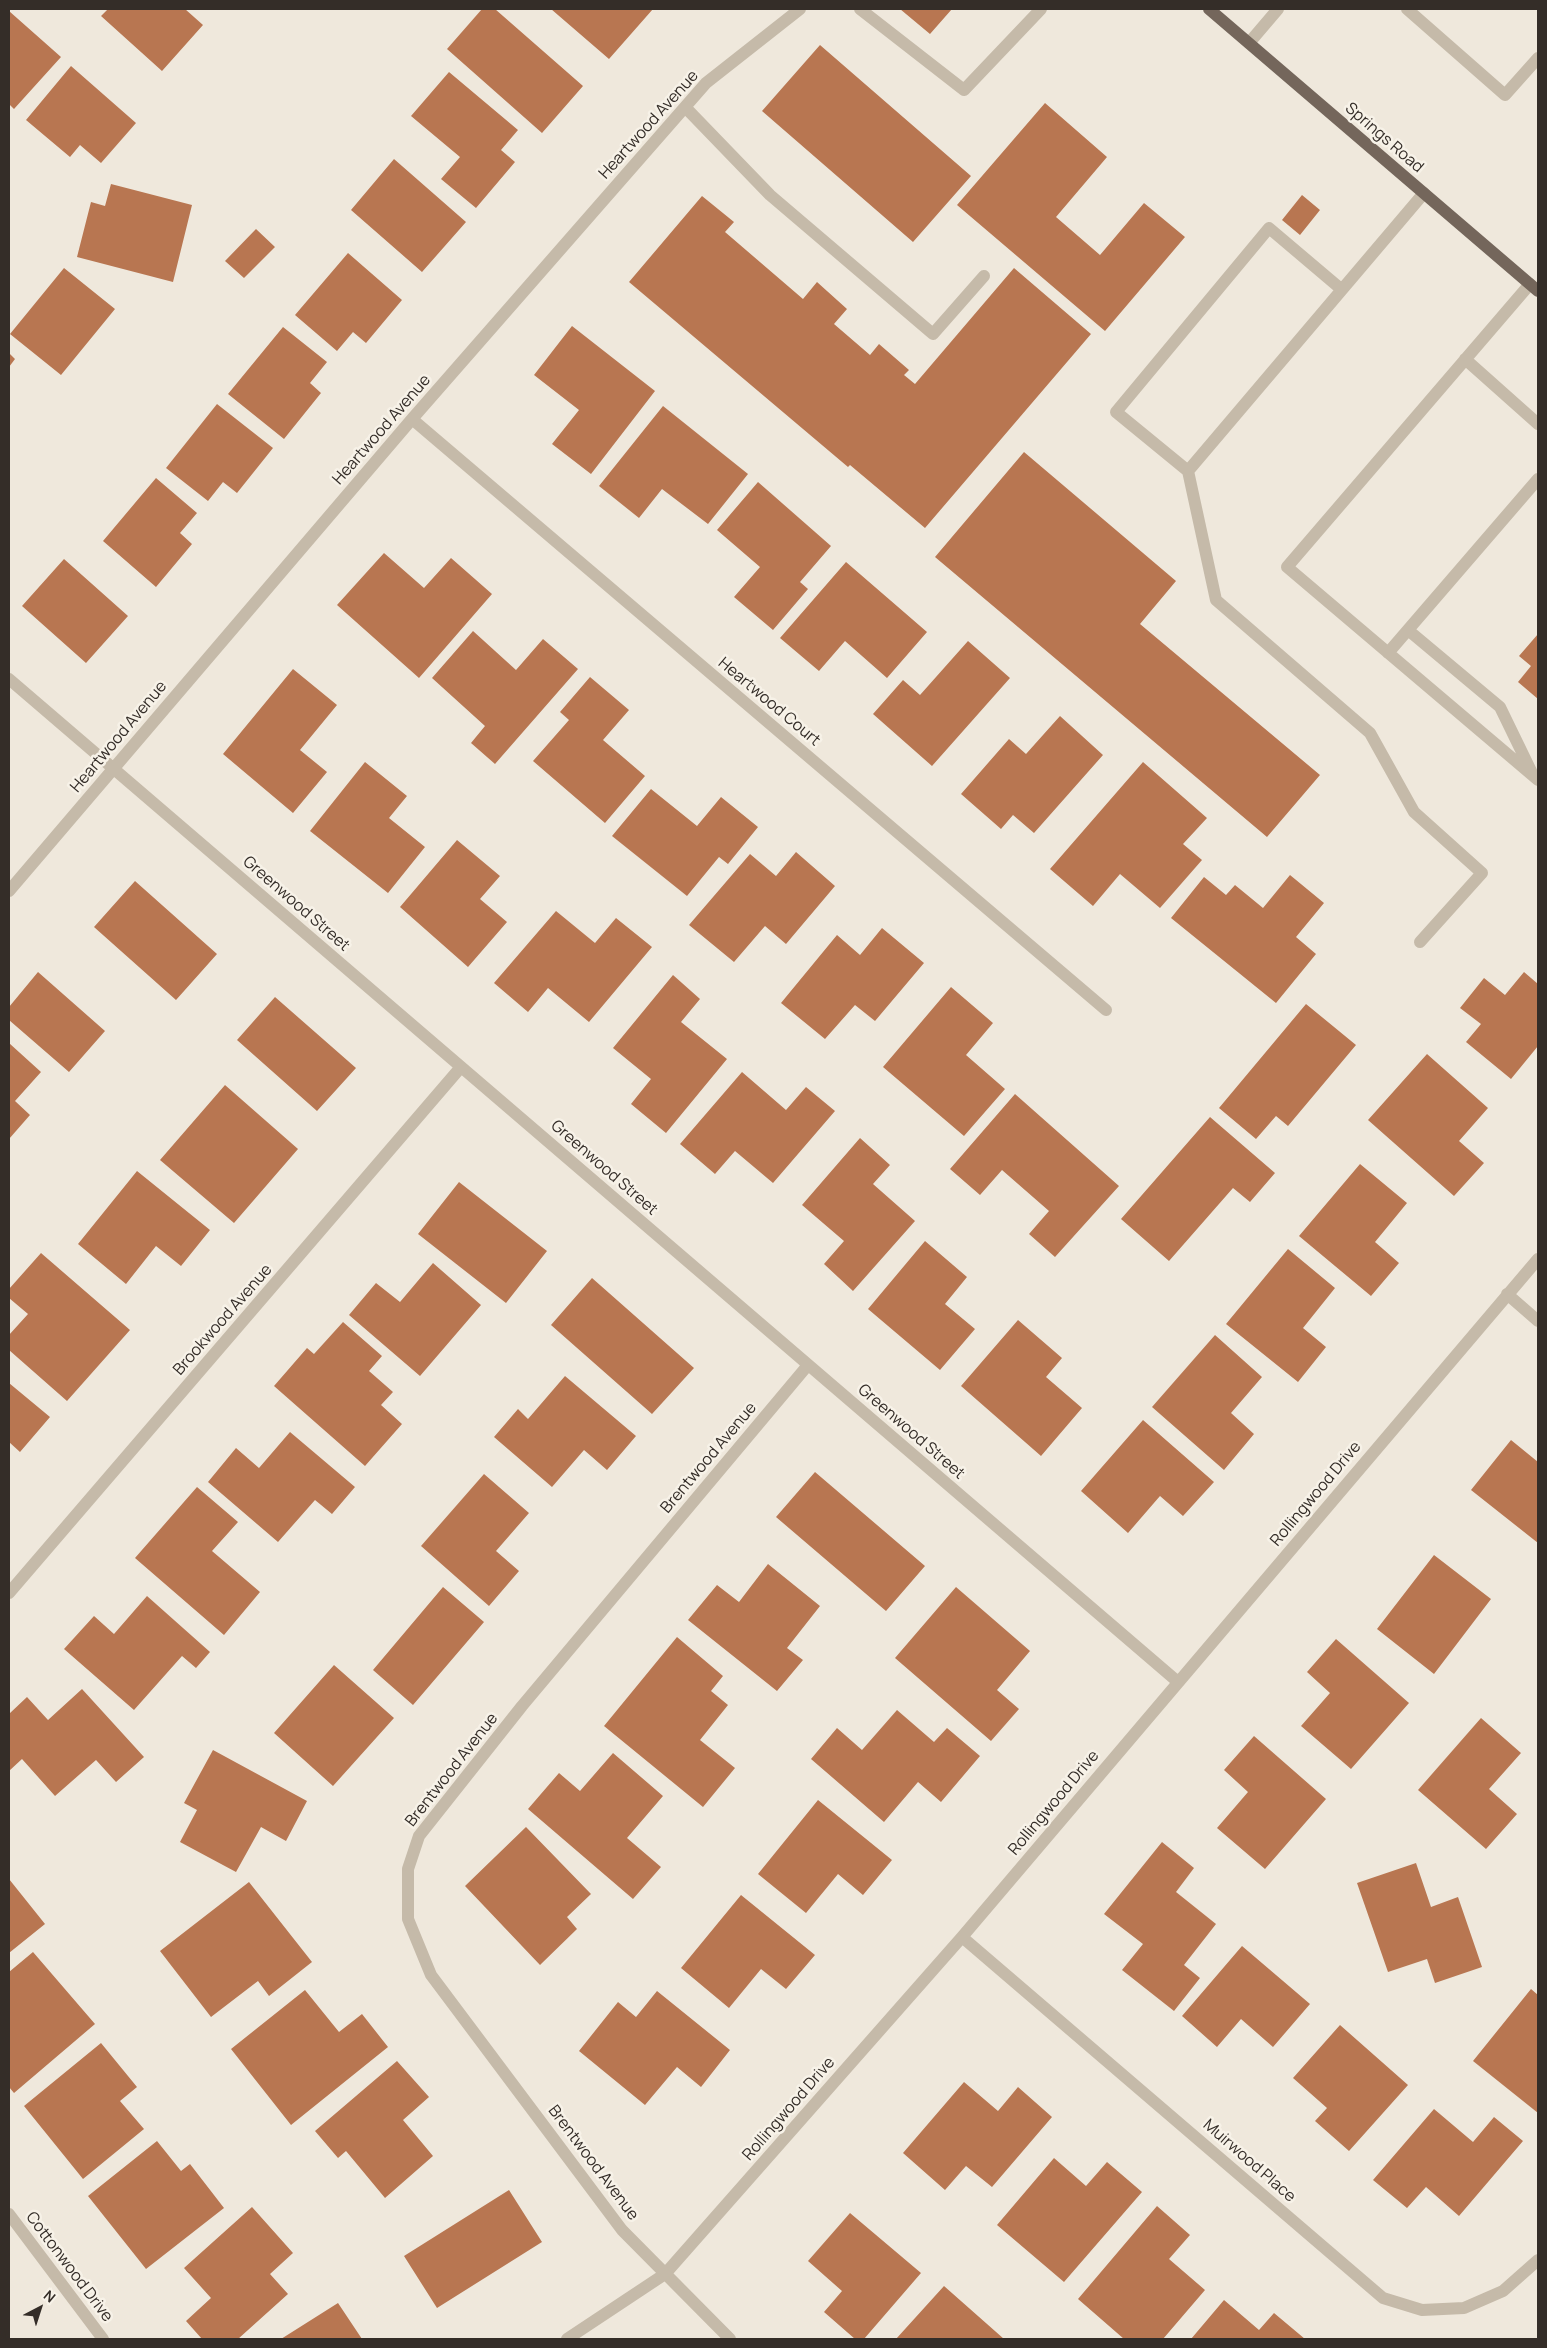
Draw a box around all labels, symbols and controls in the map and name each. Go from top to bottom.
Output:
street label: Heartwood Avenue [595,67,703,183]
street label: Springs Road [1341,99,1427,177]
street label: Heartwood Avenue [329,371,435,489]
street label: Heartwood Court [714,654,824,750]
street label: Heartwood Avenue [67,677,171,797]
street label: Greenwood Street [239,852,353,956]
street label: Greenwood Street [547,1116,661,1220]
street label: Brookwood Avenue [170,1261,276,1379]
street label: Greenwood Street [854,1380,968,1484]
street label: Brentwood Avenue [657,1399,761,1517]
street label: Rollingwood Drive [1267,1438,1365,1550]
street label: Brentwood Avenue [402,1709,502,1831]
street label: Rollingwood Drive [1005,1747,1103,1859]
street label: Rollingwood Drive [739,2053,839,2165]
street label: Brentwood Avenue [544,2102,642,2224]
street label: Muirwood Place [1199,2116,1299,2206]
street label: Cottonwood Drive [21,2208,117,2326]
north arrow [15,2283,65,2333]
text: N [40,2286,60,2307]

